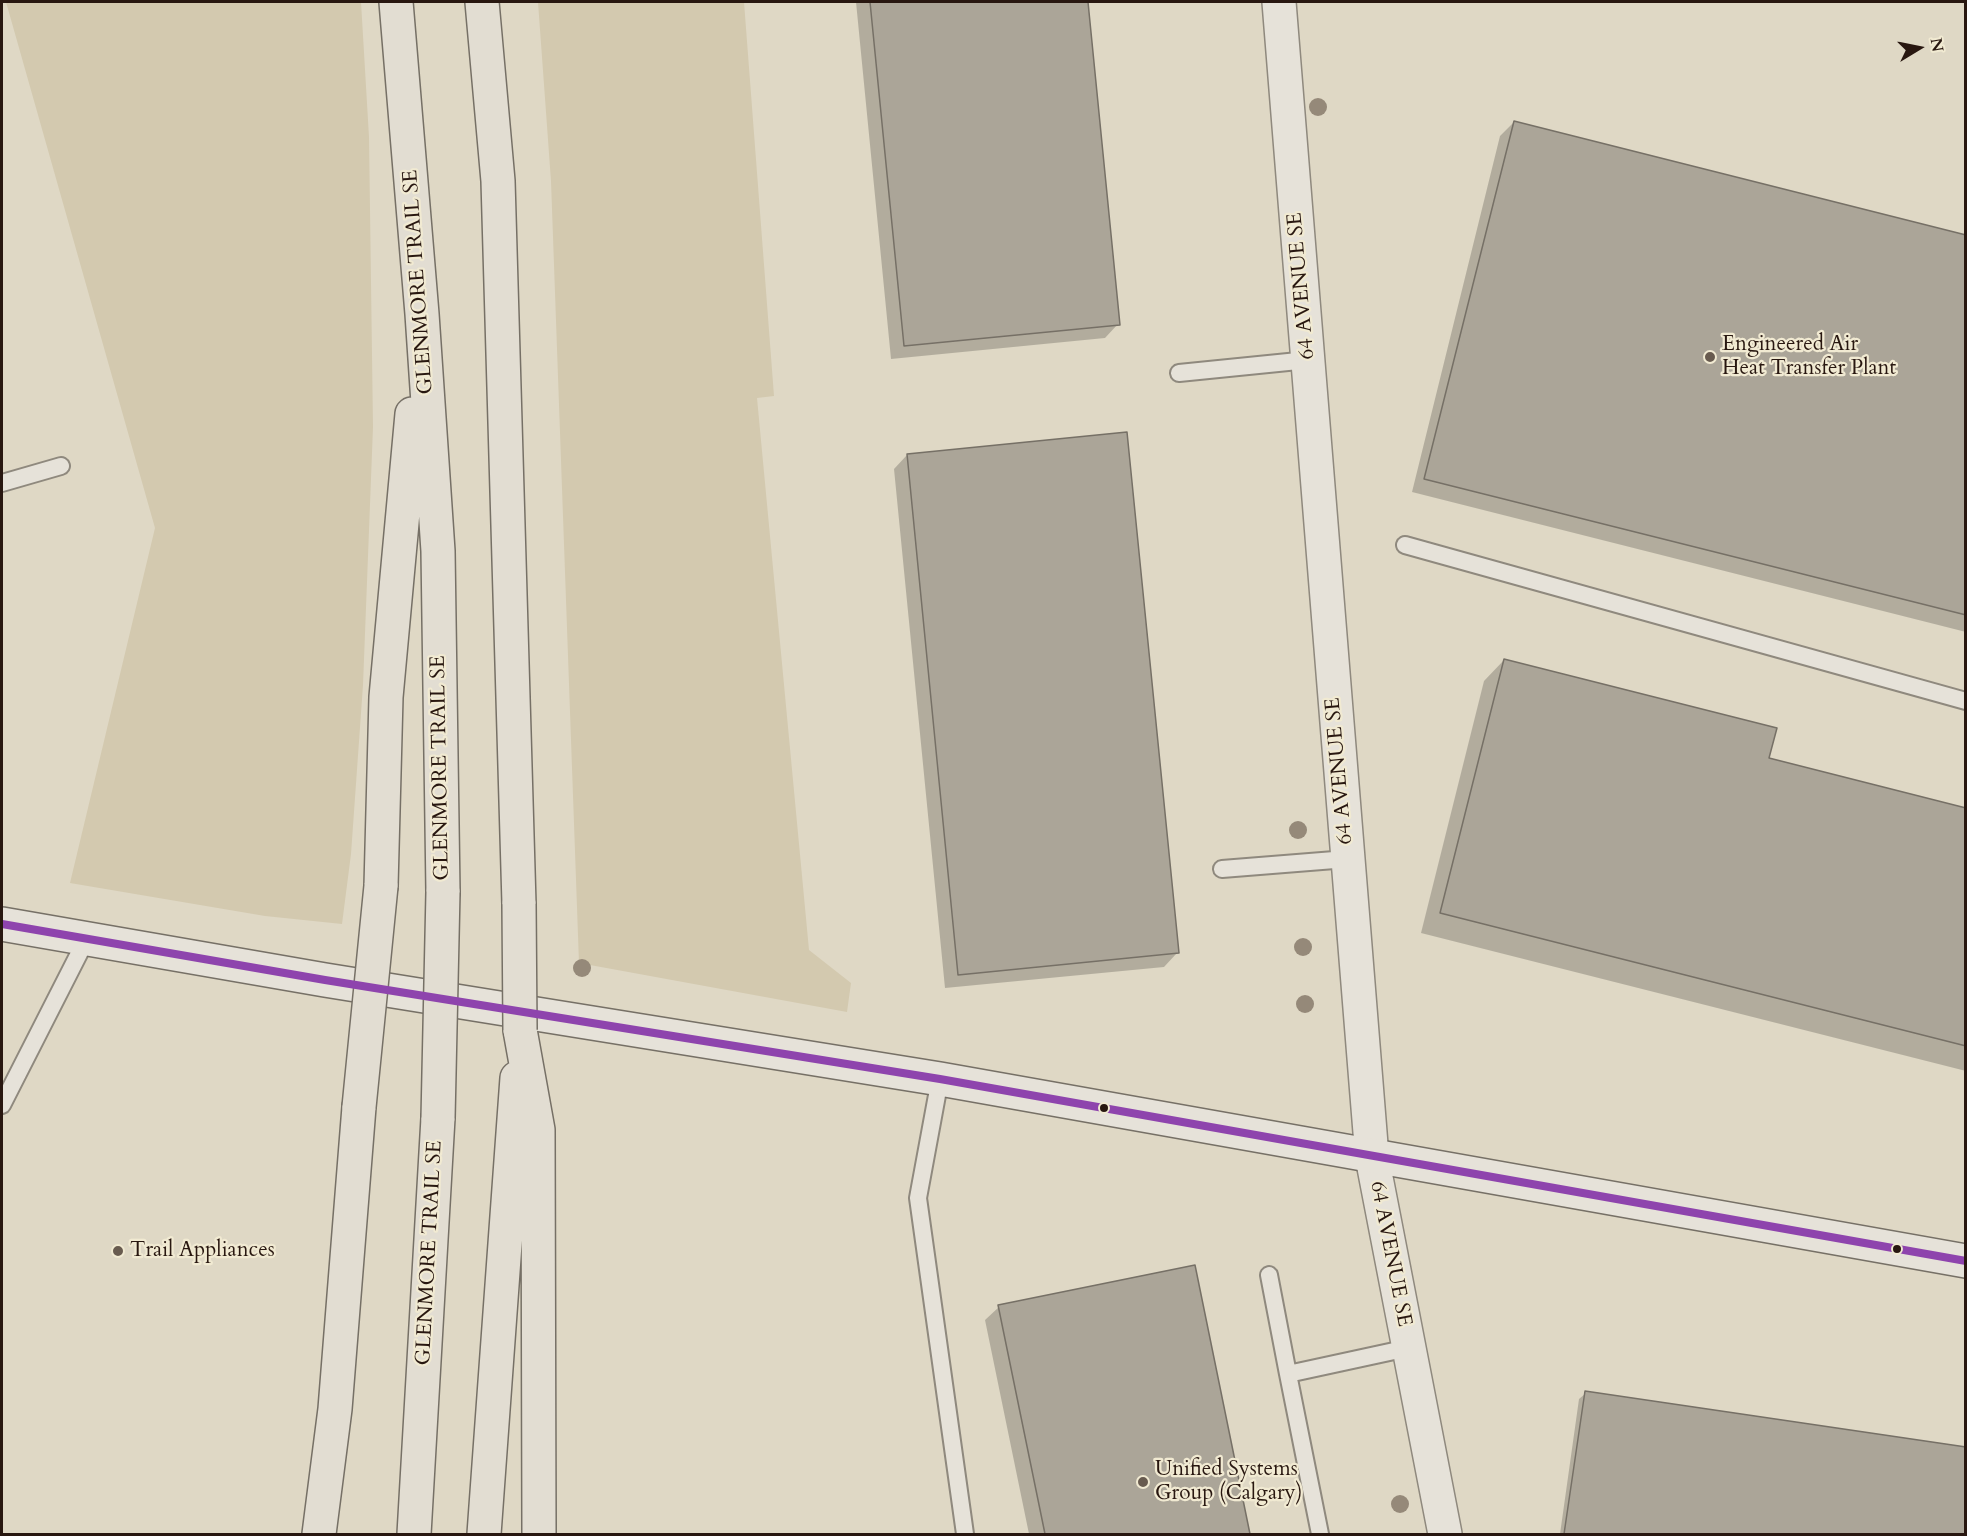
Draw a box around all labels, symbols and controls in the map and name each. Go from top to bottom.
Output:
north arrow [1889,18,1949,78]
text: N [1925,36,1949,54]
street label: GLENMORE TRAIL SE [399,169,439,395]
street label: 64 AVENUE SE [1283,211,1321,361]
place label: Engineered Air Heat Transfer Plant [1722,332,1896,382]
marker: Engineered Air Heat Transfer Plant [1703,350,1717,364]
street label: GLENMORE TRAIL SE [426,655,456,881]
street label: 64 AVENUE SE [1321,696,1359,846]
unlabelled marker [1098,1102,1110,1114]
street label: GLENMORE TRAIL SE [412,1140,448,1366]
street label: 64 AVENUE SE [1364,1179,1416,1329]
place label: Trail Appliances [130,1238,275,1264]
unlabelled marker [1891,1243,1903,1255]
marker: Trail Appliances [111,1244,125,1258]
place label: Unified Systems Group (Calgary) [1155,1457,1302,1507]
marker: Unified Systems Group (Calgary) [1136,1475,1150,1489]

